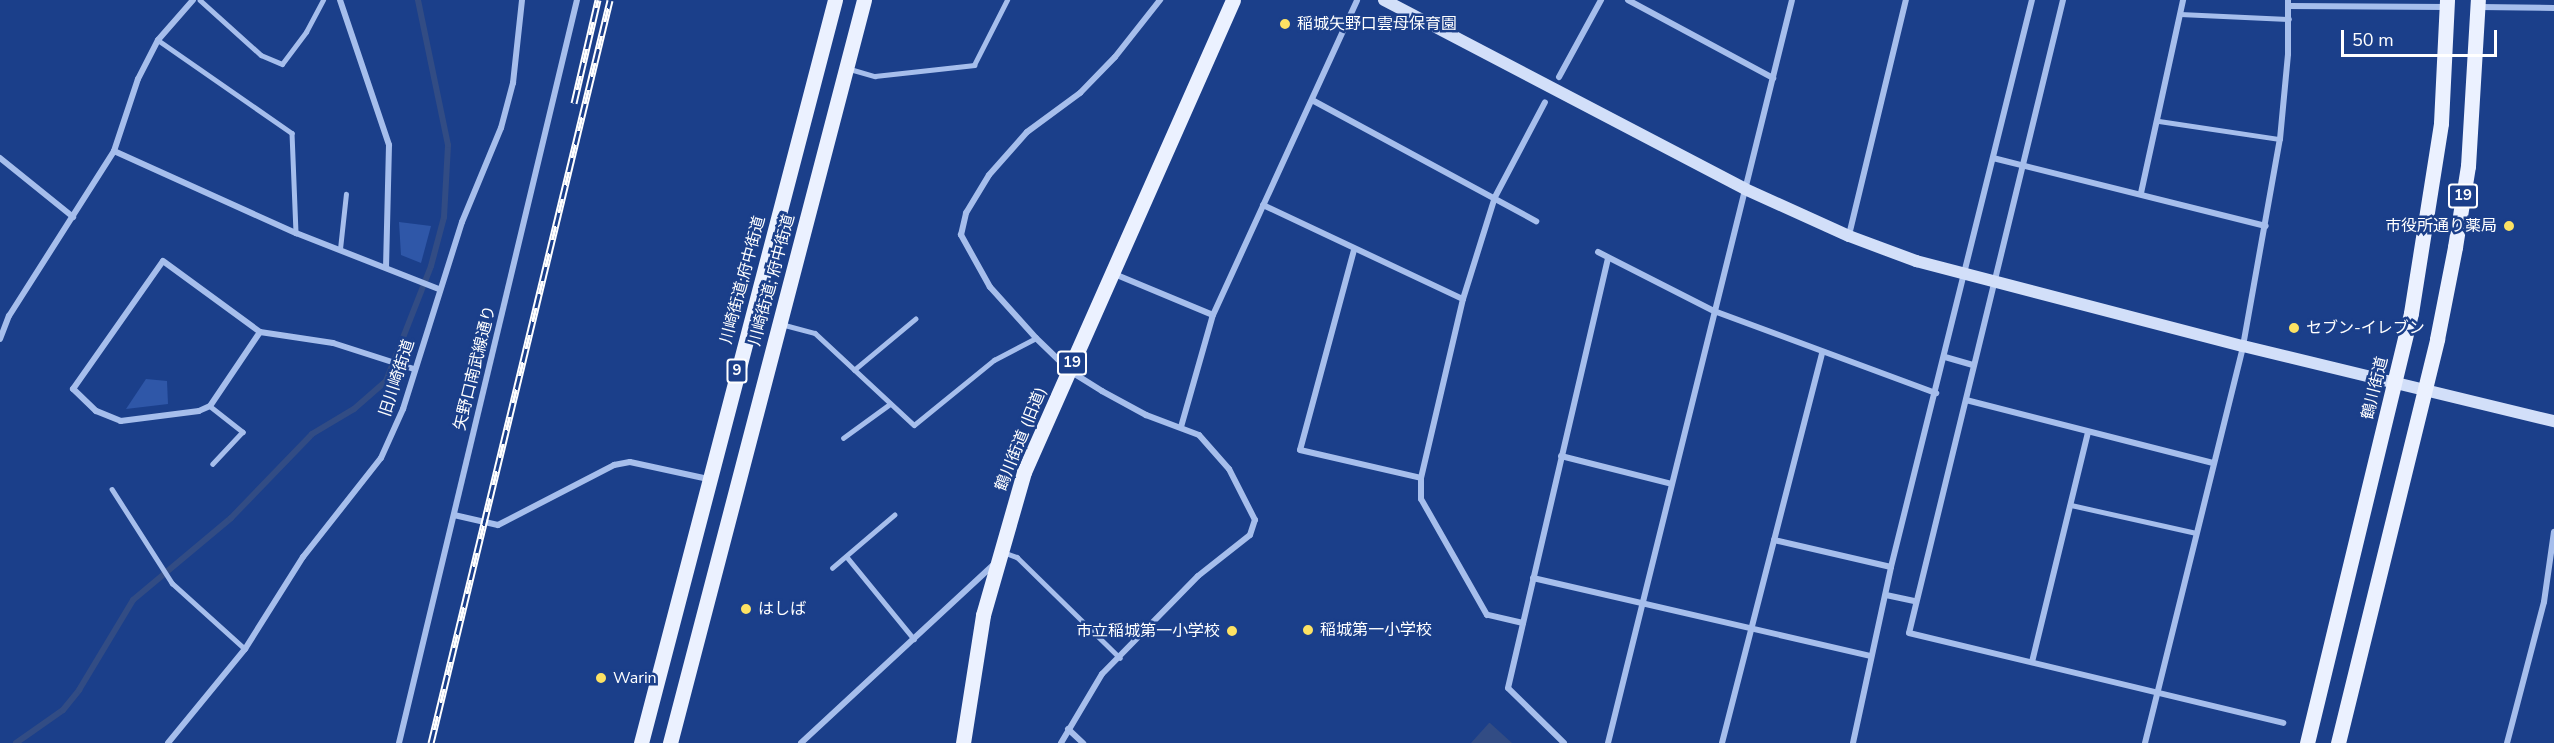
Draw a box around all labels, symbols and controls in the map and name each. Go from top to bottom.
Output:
place label: 稲城矢野口雲母保育園 [1297,14,1457,34]
marker: 稲城矢野口雲母保育園 [1278,17,1292,31]
scale bar [2344,18,2500,56]
text: 50 m [2352,28,2394,52]
road number: 19 [2448,184,2478,208]
street label: 川崎街道; 府中街道 [745,212,799,348]
street label: 川崎街道;府中街道 [717,214,769,346]
place label: 市役所通り薬局 [2385,216,2497,236]
marker: 市役所通り薬局 [2502,219,2516,233]
street label: 矢野口南武線通り [450,304,500,432]
place label: セブン-イレブン [2306,318,2425,338]
marker: セブン-イレブン [2287,321,2301,335]
street label: 旧川崎街道 [376,337,418,419]
road number: 19 [1057,351,1087,375]
street label: 鶴川街道 [2358,355,2392,421]
road number: 9 [726,359,748,383]
street label: 鶴川街道 (旧道) [991,384,1051,494]
place label: はしば [758,599,806,619]
marker: はしば [739,602,753,616]
place label: 稲城第一小学校 [1320,620,1432,640]
place label: 市立稲城第一小学校 [1076,621,1220,641]
marker: 稲城第一小学校 [1301,623,1315,637]
marker: 市立稲城第一小学校 [1225,624,1239,638]
place label: Warin [613,668,657,688]
marker: Warin [594,671,608,685]

